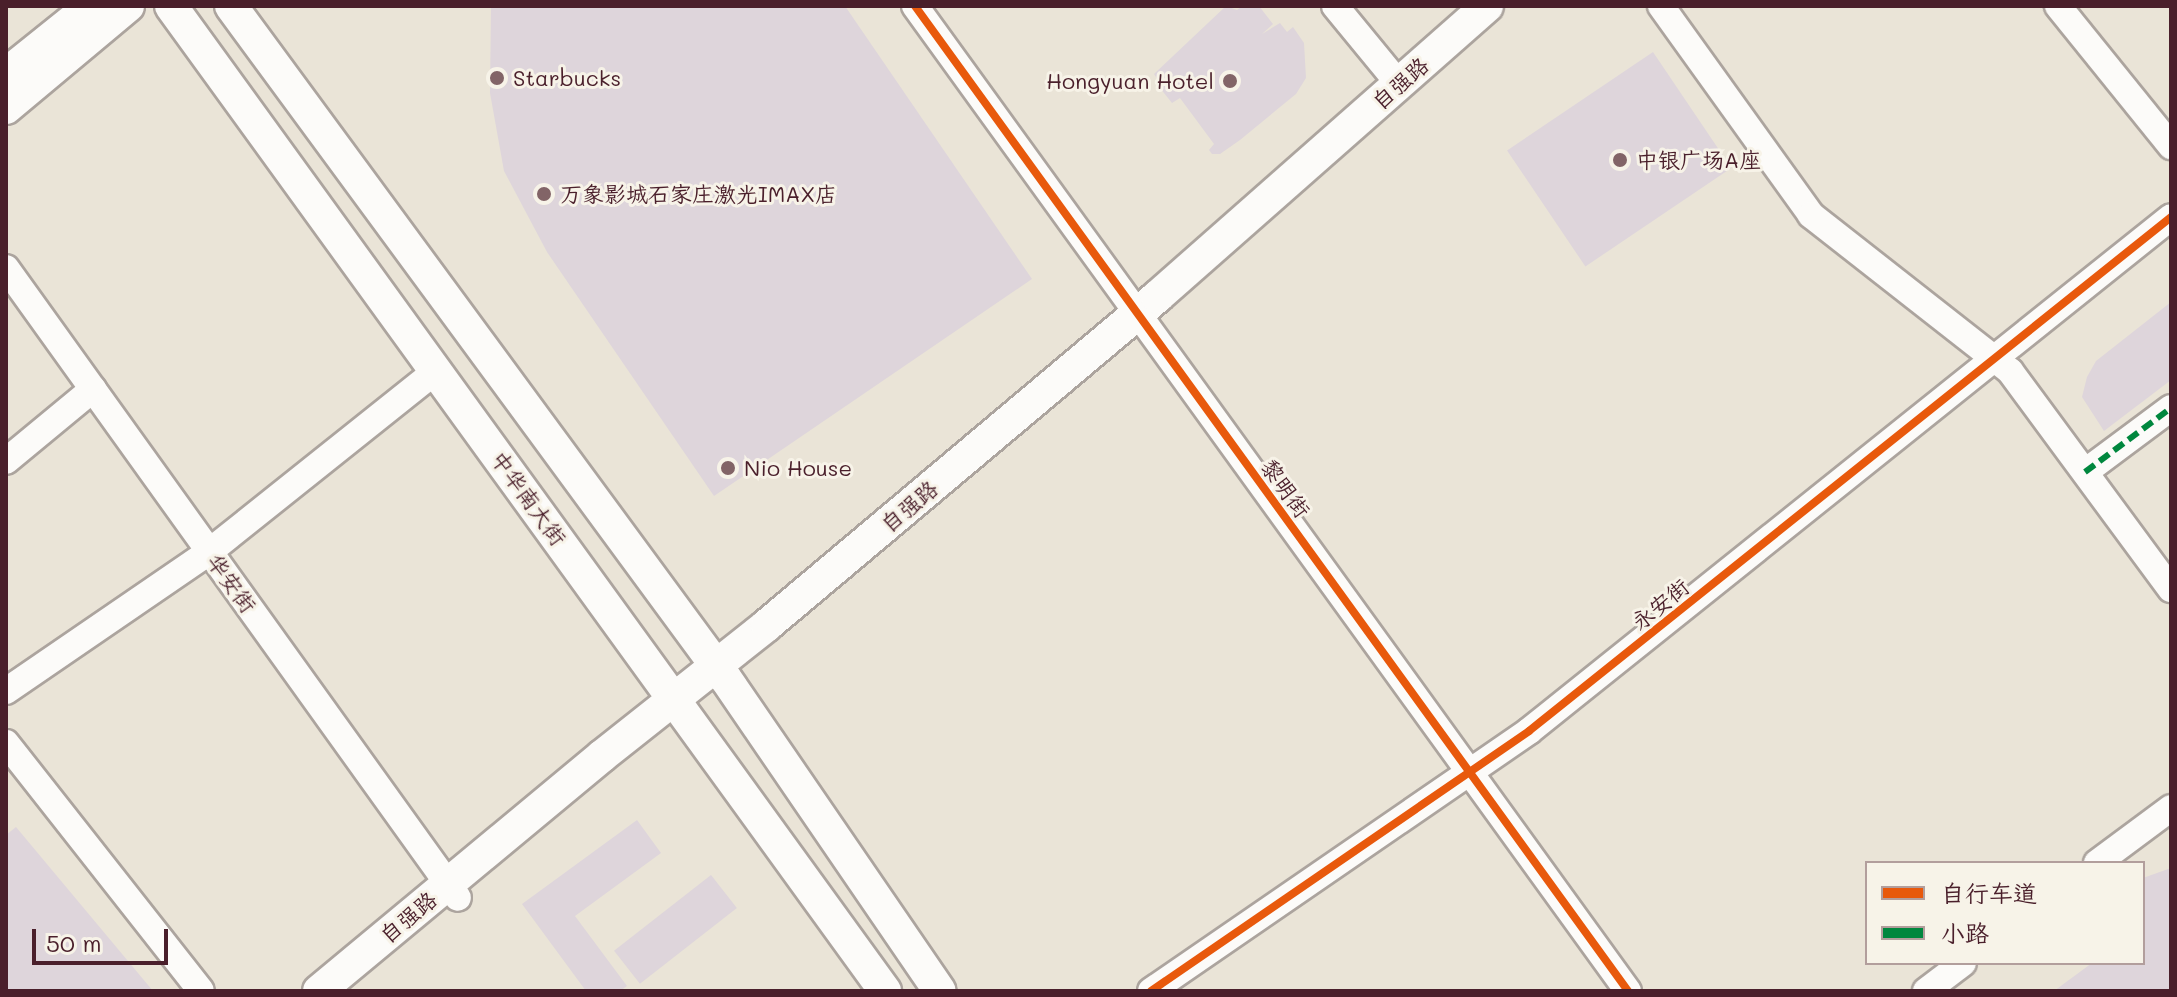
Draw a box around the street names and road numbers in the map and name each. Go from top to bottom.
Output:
street label: 自强路 [1366,51,1434,115]
street label: 中华南大街 [486,446,572,550]
street label: 黎明街 [1256,454,1316,522]
street label: 自强路 [875,475,943,537]
street label: 华安街 [202,549,262,617]
street label: 永安街 [1626,573,1694,635]
street label: 自强路 [374,886,442,948]

